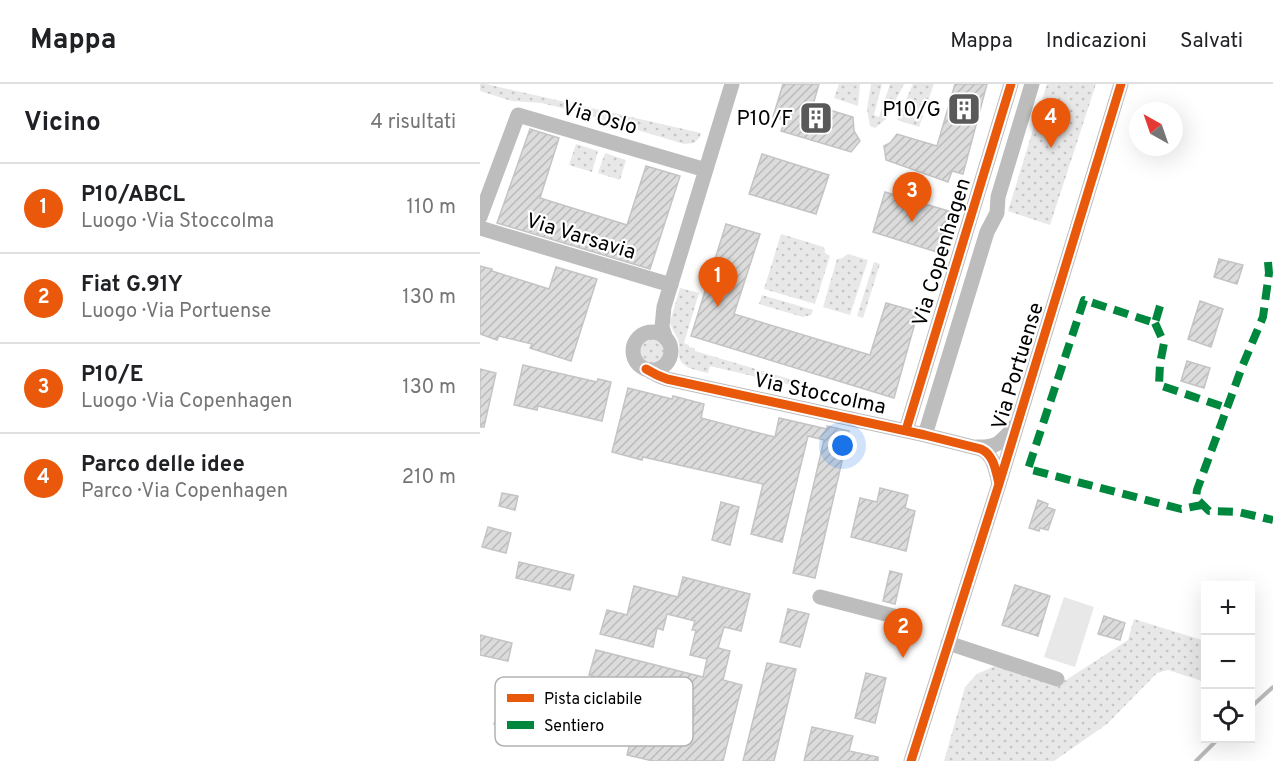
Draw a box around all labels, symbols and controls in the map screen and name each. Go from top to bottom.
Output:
text: Mappa [30,23,116,59]
text: Mappa [950,28,1013,55]
text: Indicazioni [1046,28,1147,55]
text: Salvati [1180,28,1243,55]
building icon: P10/G [946,91,982,127]
street label: Via Oslo [559,95,640,142]
place label: P10/G [882,97,941,124]
pin: 4 [1032,98,1070,148]
building icon: P10/F [798,100,834,136]
north arrow [1129,102,1183,156]
place label: P10/F [736,106,793,133]
text: Vicino [24,107,101,140]
text: 4 risultati [371,110,456,136]
pin: 3 [892,172,932,222]
street label: Via Copenhagen [907,175,978,330]
text: P10/ABCL [81,182,185,209]
text: 1 [40,195,48,221]
text: 110 m [407,195,456,221]
street label: Via Varsavia [522,208,639,267]
text: Luogo · Via Stoccolma [81,209,274,235]
pin: 1 [698,258,738,307]
text: Fiat G.91Y [81,272,183,299]
text: 2 [37,285,50,311]
text: 130 m [402,285,456,311]
text: Luogo · Via Portuense [81,299,271,325]
street label: Via Portuense [986,299,1051,433]
text: P10/E [81,362,143,389]
street label: Via Stoccolma [751,367,888,422]
text: 3 [38,375,50,401]
text: 130 m [402,375,456,401]
text: Luogo · Via Copenhagen [81,389,293,415]
your location [828,431,857,460]
text: Parco delle idee [81,452,245,479]
text: 4 [37,465,50,491]
text: 210 m [402,465,456,491]
text: Parco · Via Copenhagen [81,479,288,505]
map controls [1201,581,1255,743]
button: + [1201,581,1255,635]
pin: 2 [884,608,922,658]
button: − [1201,635,1255,689]
legend [495,677,693,746]
button: locate [1201,689,1255,743]
text: Pista ciclabile [544,690,642,710]
text: Sentiero [544,717,604,737]

